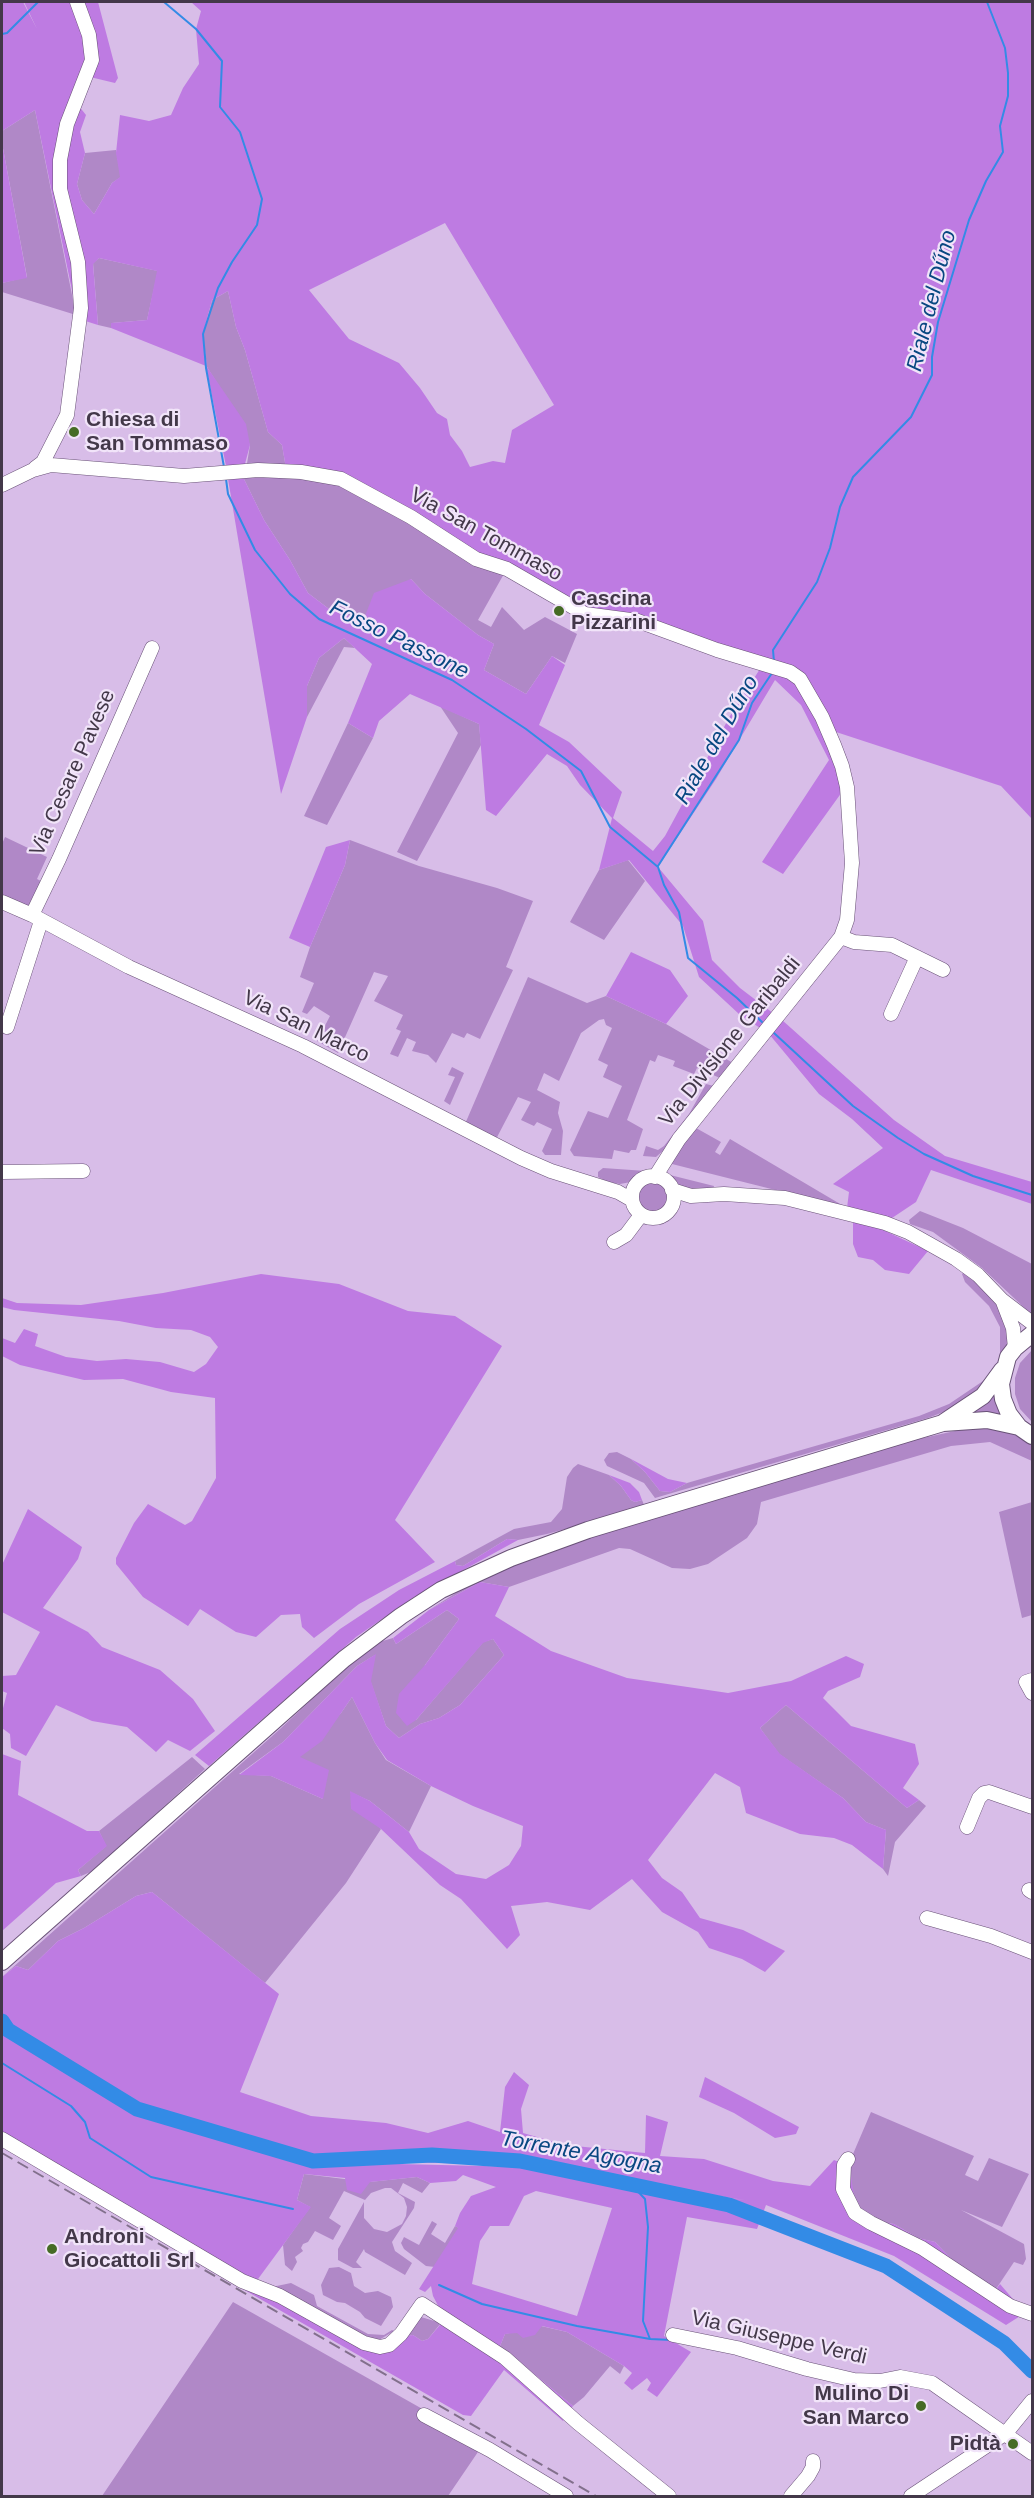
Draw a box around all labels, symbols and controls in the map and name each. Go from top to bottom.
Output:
water label: Riale del Dűno [902,228,962,374]
place label: Chiesa di San Tommaso [86,407,228,457]
marker: Chiesa di San Tommaso [67,425,81,439]
street label: Via San Tommaso [406,483,566,587]
place label: Cascina Pizzarini [571,586,656,636]
water label: Fosso Passone [325,595,473,685]
marker: Cascina Pizzarini [552,604,566,618]
water label: Riale del Dűno [669,671,765,809]
street label: Via Cesare Pavese [25,686,121,860]
street label: Via Divisione Garibaldi [654,952,806,1132]
street label: Via San Marco [239,986,373,1068]
water label: Torrente Agogna [498,2126,664,2180]
place label: Androni Giocattoli Srl [64,2224,195,2274]
marker: Androni Giocattoli Srl [45,2242,59,2256]
street label: Via Giuseppe Verdi [689,2306,869,2370]
place label: Mulino Di San Marco [803,2381,909,2431]
marker: Mulino Di San Marco [914,2399,928,2413]
place label: Pidtà [950,2431,1001,2457]
marker: Pidtà [1006,2437,1020,2451]

